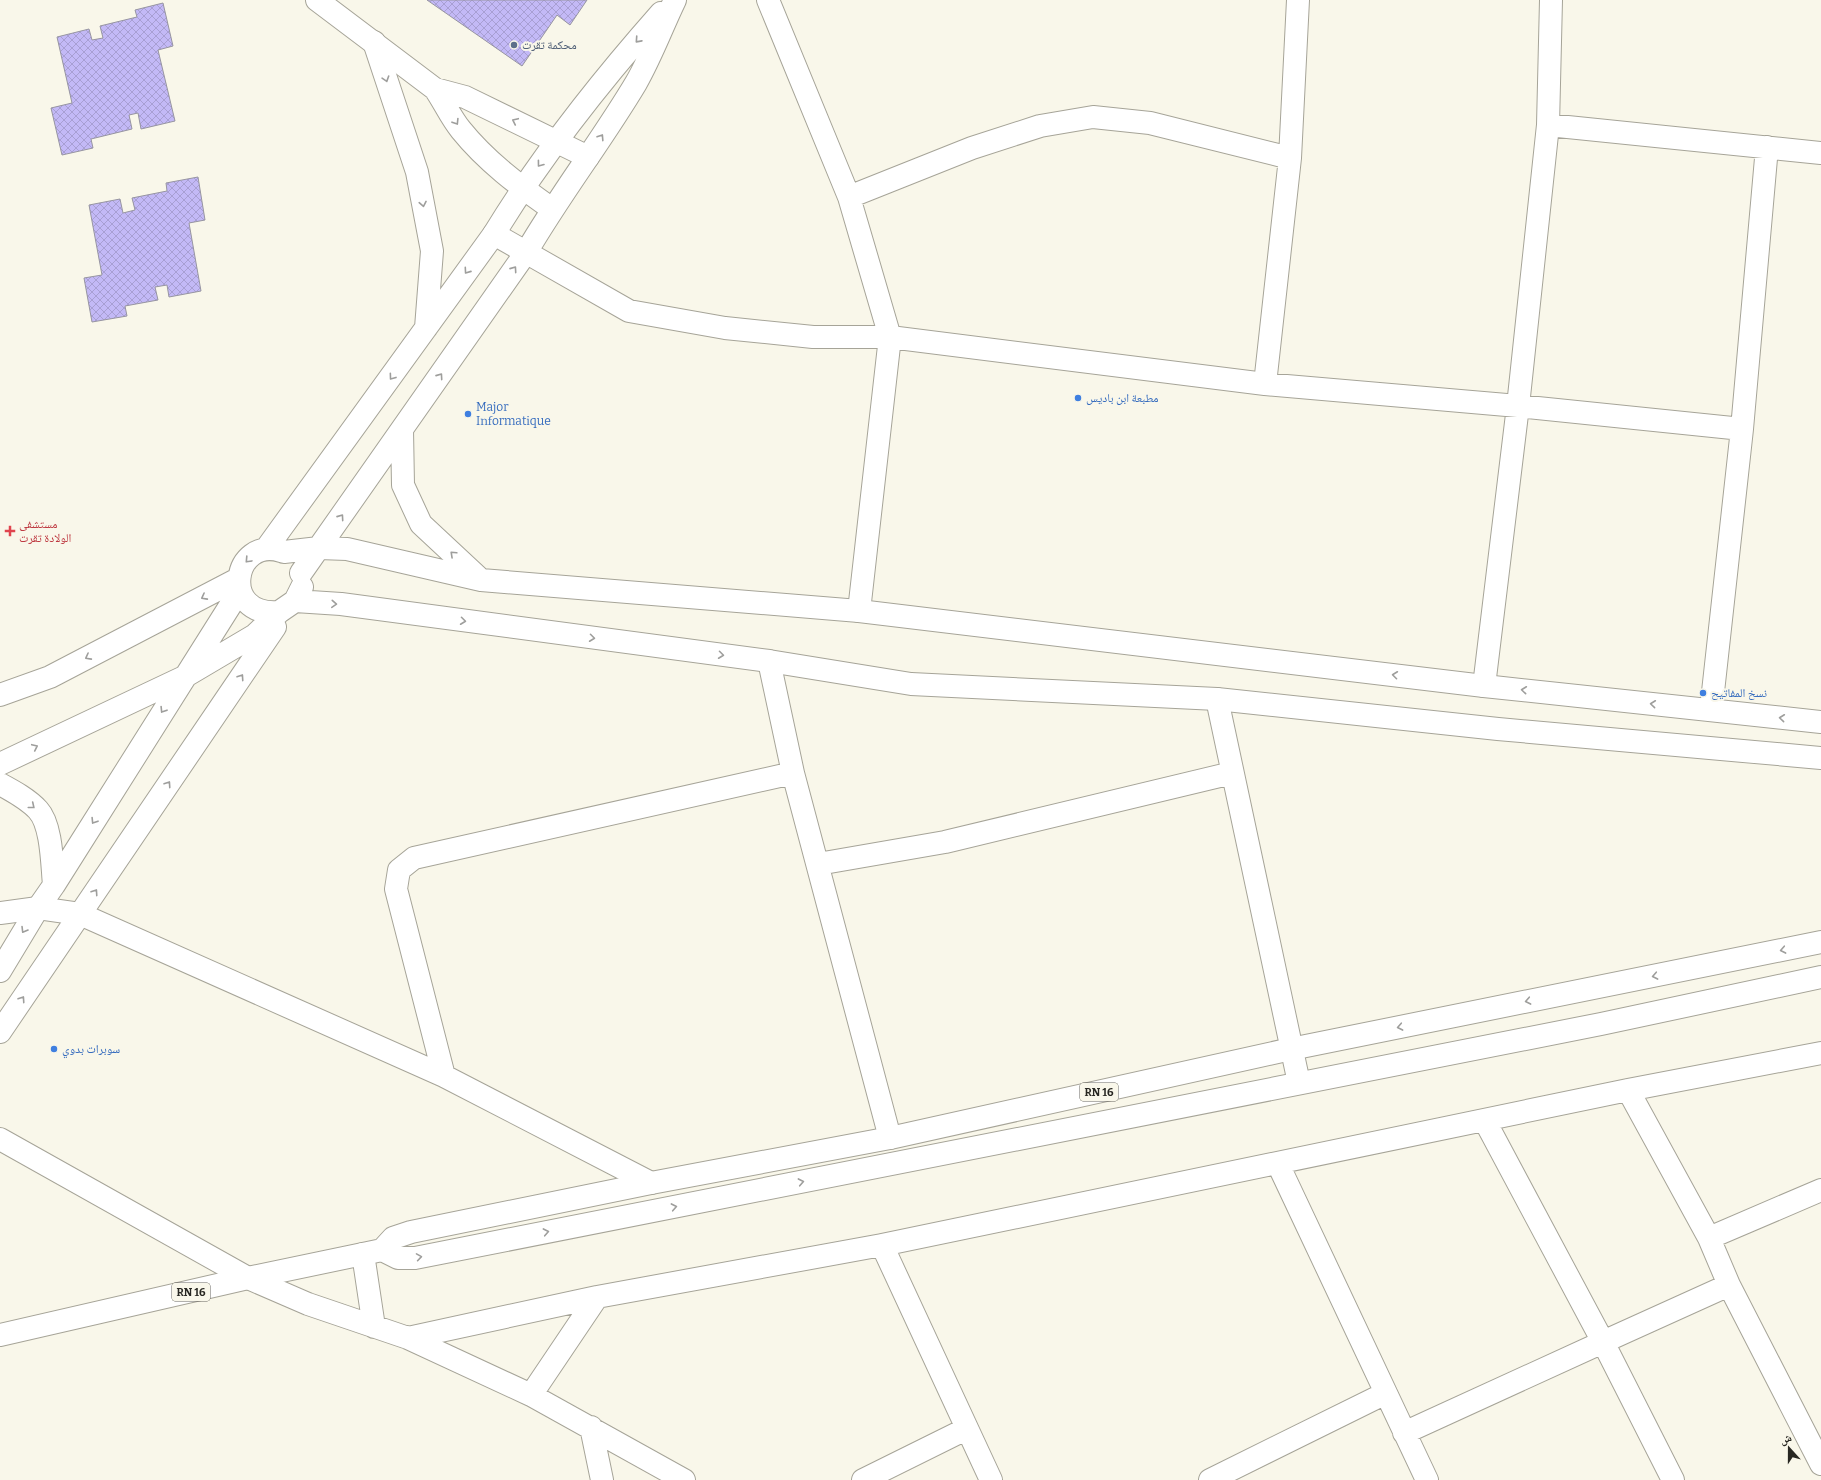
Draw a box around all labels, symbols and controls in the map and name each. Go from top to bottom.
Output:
one-way arrow [635,35,642,42]
place label: محكمة تقرت [522,38,577,52]
marker: محكمة تقرت [509,40,519,50]
one-way arrow [381,76,389,83]
one-way arrow [451,118,458,125]
one-way arrow [512,118,520,126]
one-way arrow [596,134,604,141]
one-way arrow [538,159,545,166]
one-way arrow [418,200,427,207]
one-way arrow [509,266,517,273]
one-way arrow [465,267,472,274]
one-way arrow [389,373,396,380]
one-way arrow [435,373,443,380]
place label: مطبعة ابن باديس [1086,391,1159,405]
marker: مطبعة ابن باديس [1073,393,1083,403]
place label: Major Informatique [476,400,551,428]
marker: Major Informatique [463,409,473,419]
one-way arrow [336,514,343,521]
place label: مستشفى الولادة تقرت [19,517,72,545]
marker: مستشفى الولادة تقرت [4,525,16,537]
one-way arrow [450,551,458,558]
one-way arrow [245,555,253,563]
one-way arrow [200,592,208,599]
one-way arrow [331,599,337,608]
one-way arrow [460,616,466,625]
one-way arrow [589,633,595,642]
one-way arrow [718,650,724,659]
one-way arrow [85,652,93,660]
one-way arrow [1392,671,1398,680]
one-way arrow [236,674,243,681]
one-way arrow [1521,686,1527,695]
place label: نسخ المفاتيح [1711,686,1767,700]
marker: نسخ المفاتيح [1698,688,1708,698]
one-way arrow [1650,700,1656,709]
one-way arrow [161,706,168,713]
one-way arrow [1779,714,1785,723]
one-way arrow [31,744,39,752]
one-way arrow [163,781,171,788]
one-way arrow [28,801,35,808]
one-way arrow [92,816,99,823]
one-way arrow [90,889,98,896]
one-way arrow [22,926,29,933]
one-way arrow [1780,945,1786,954]
one-way arrow [1652,971,1658,979]
one-way arrow [17,997,24,1004]
one-way arrow [1525,997,1531,1005]
one-way arrow [1397,1022,1404,1031]
place label: سوبرات بدوي [62,1042,120,1059]
marker: سوبرات بدوي [49,1044,59,1054]
road number: RN 16 [1080,1083,1118,1101]
one-way arrow [798,1178,804,1186]
one-way arrow [671,1203,677,1212]
one-way arrow [543,1228,549,1237]
one-way arrow [416,1253,422,1262]
road number: RN 16 [172,1283,210,1301]
north arrow [1769,1428,1809,1468]
text: ش [1778,1431,1794,1448]

